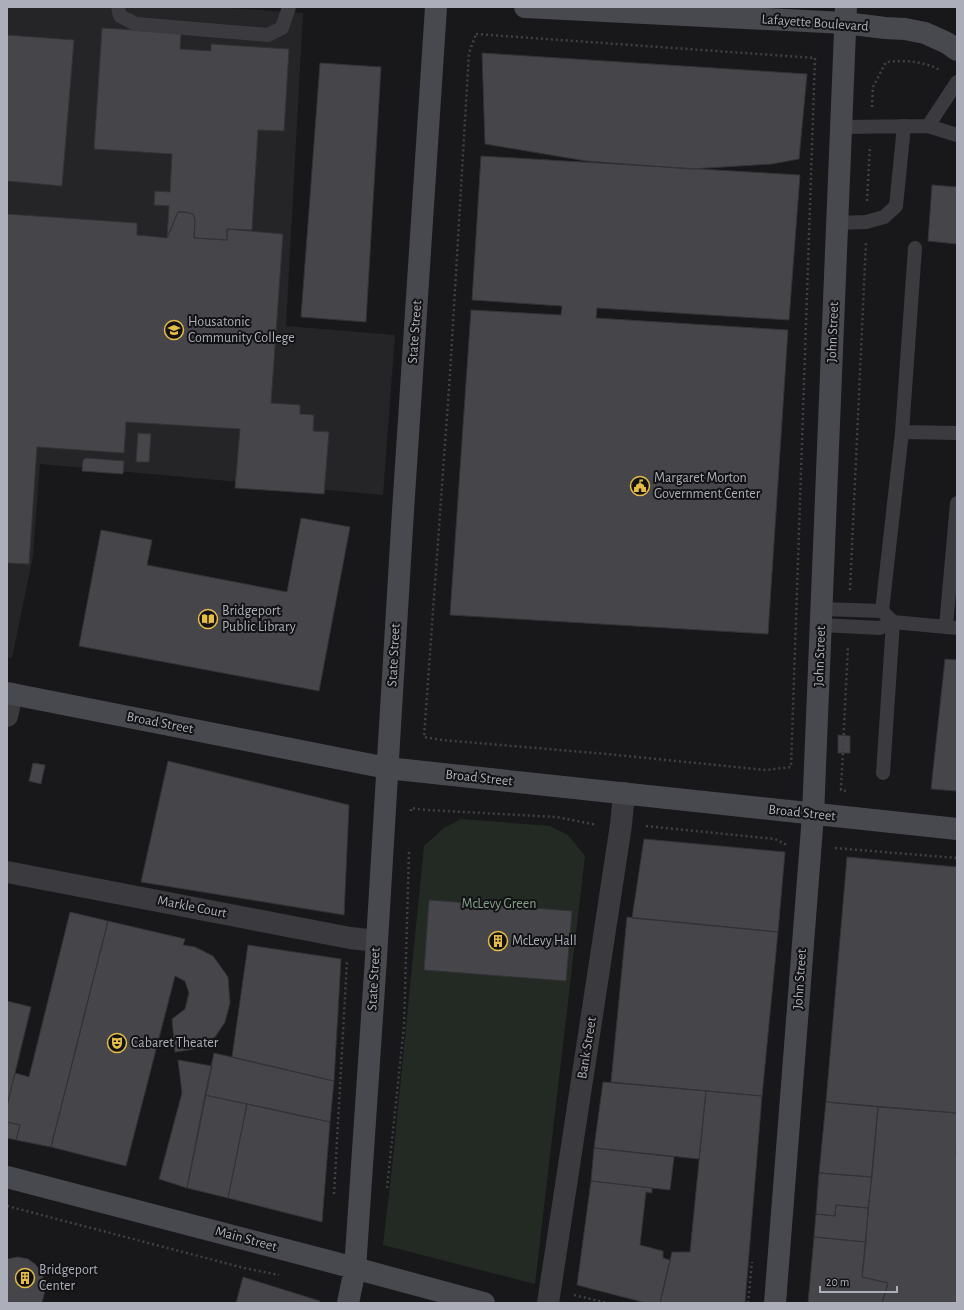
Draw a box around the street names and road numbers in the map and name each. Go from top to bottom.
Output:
street label: Lafayette Boulevard [761,12,869,34]
street label: State Street [406,299,424,364]
street label: John Street [825,301,841,363]
street label: State Street [385,622,403,687]
street label: John Street [812,625,828,687]
street label: Broad Street [125,710,195,736]
street label: Broad Street [445,767,514,789]
street label: Broad Street [768,802,837,824]
street label: Markle Court [156,893,228,921]
street label: State Street [365,946,383,1011]
street label: John Street [791,948,809,1010]
street label: Bank Street [575,1015,599,1080]
street label: Main Street [214,1224,279,1254]

